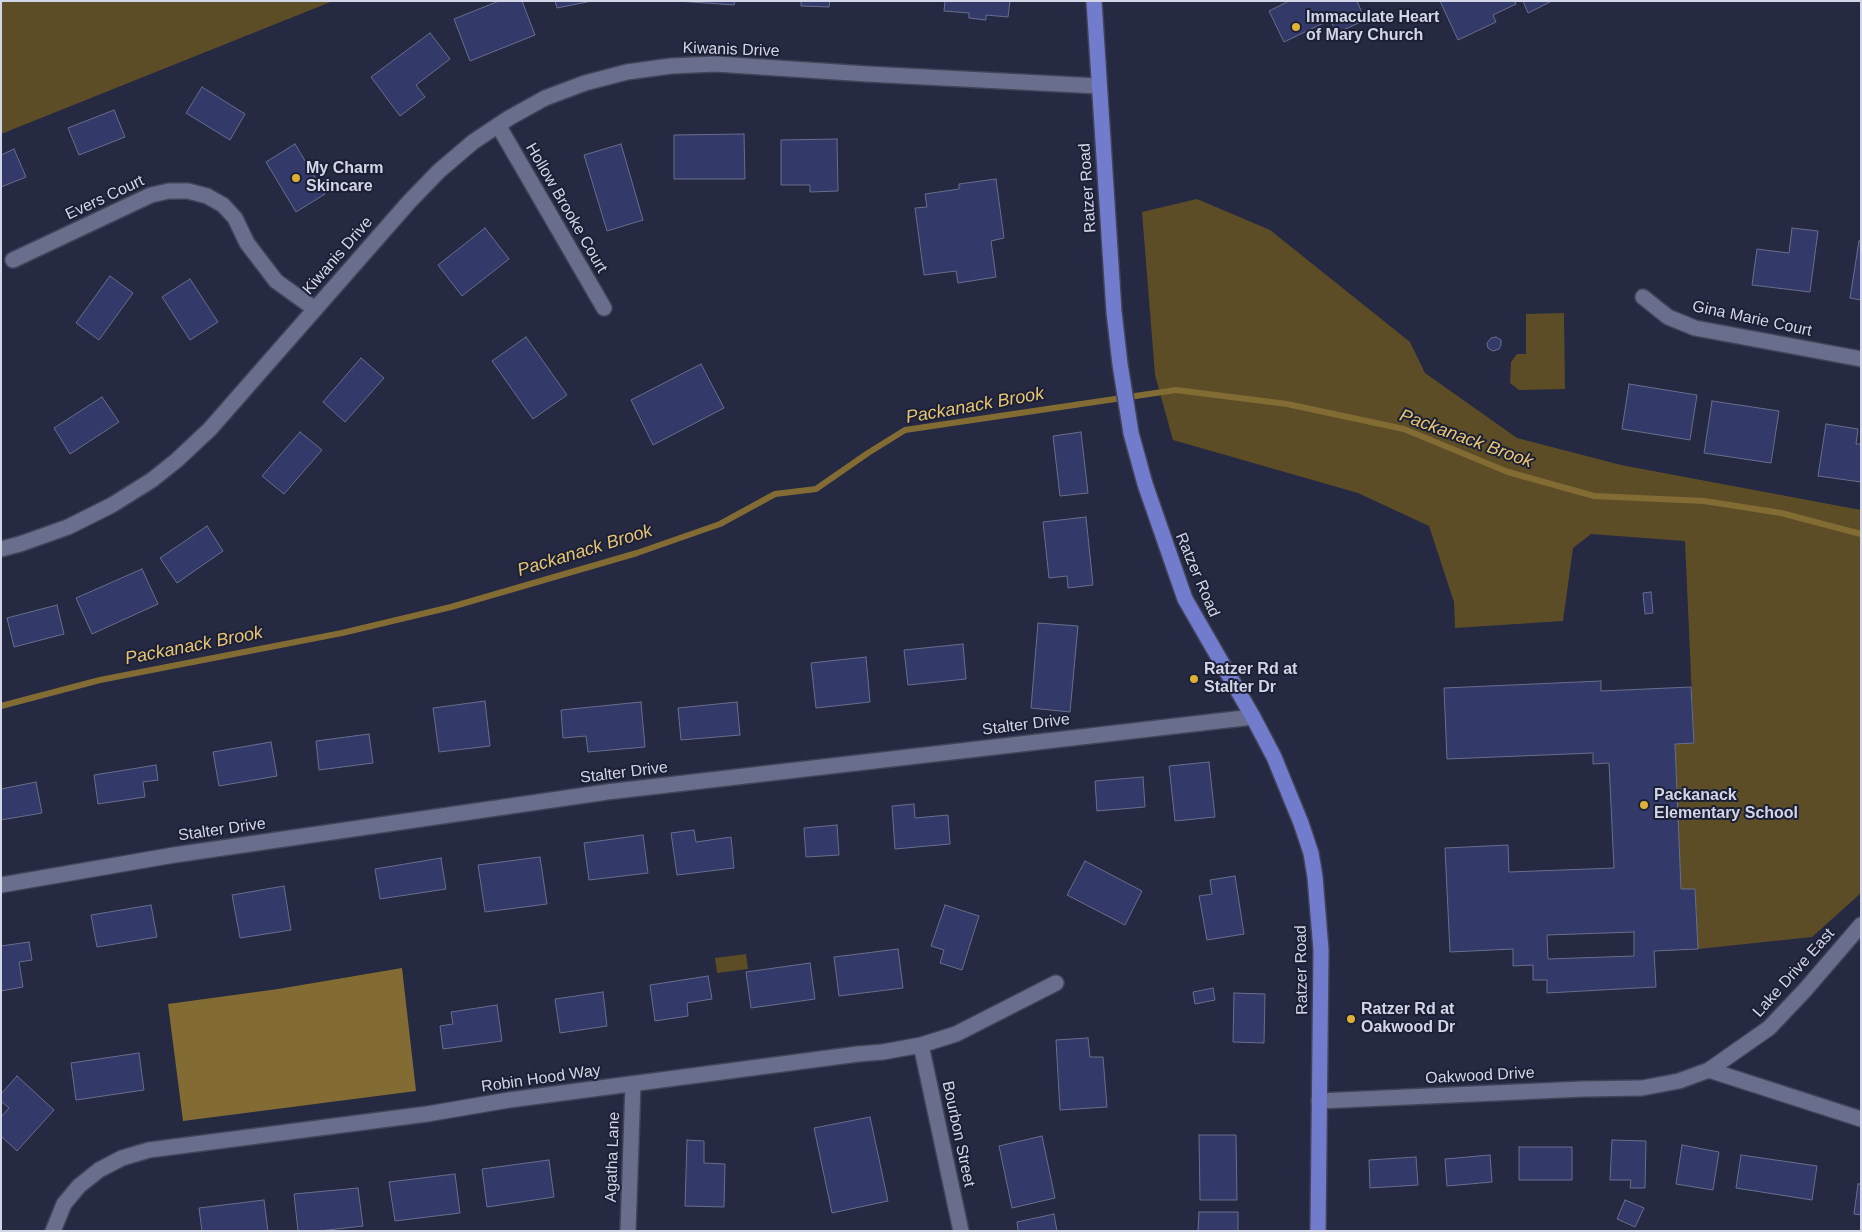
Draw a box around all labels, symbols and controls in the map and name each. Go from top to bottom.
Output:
place label: Immaculate Heart of Mary Church [1306,8,1439,46]
marker: Immaculate Heart of Mary Church [1290,21,1302,33]
street label: Kiwanis Drive [682,39,780,61]
street label: Hollow Brooke Court [521,140,611,276]
street label: Ratzer Road [1075,143,1101,233]
place label: My Charm Skincare [306,159,383,197]
street label: Evers Court [63,171,147,225]
marker: My Charm Skincare [290,172,302,184]
street label: Kiwanis Drive [299,213,377,299]
street label: Gina Marie Court [1690,297,1814,341]
water label: Packanack Brook [904,383,1046,429]
water label: Packanack Brook [1396,405,1536,473]
water label: Packanack Brook [515,520,655,582]
street label: Ratzer Road [1171,530,1223,620]
water label: Packanack Brook [123,622,265,670]
place label: Ratzer Rd at Stalter Dr [1204,660,1297,698]
marker: Ratzer Rd at Stalter Dr [1188,673,1200,685]
street label: Stalter Drive [981,710,1071,740]
street label: Stalter Drive [579,758,669,788]
place label: Packanack Elementary School [1654,786,1798,824]
marker: Packanack Elementary School [1638,799,1650,811]
street label: Stalter Drive [177,814,267,846]
street label: Ratzer Road [1292,925,1312,1015]
street label: Lake Drive East [1749,925,1839,1021]
place label: Ratzer Rd at Oakwood Dr [1361,1000,1455,1038]
marker: Ratzer Rd at Oakwood Dr [1345,1013,1357,1025]
street label: Robin Hood Way [480,1061,602,1097]
street label: Oakwood Drive [1425,1064,1535,1088]
street label: Bourbon Street [937,1079,979,1189]
street label: Agatha Lane [602,1111,624,1203]

